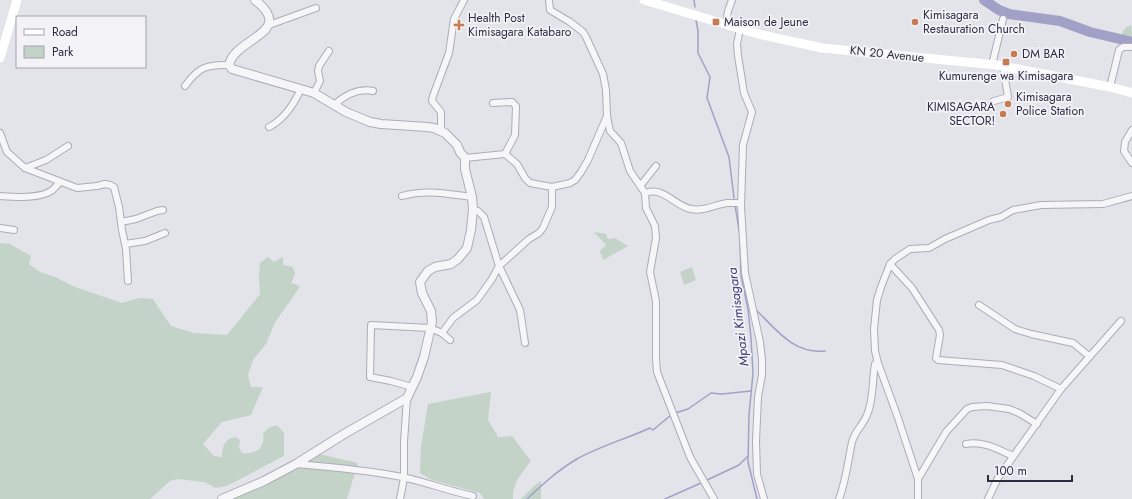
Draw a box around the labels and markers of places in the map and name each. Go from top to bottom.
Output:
place label: Kimisagara Restauration Church [923,6,1025,38]
place label: Health Post Kimisagara Katabaro [468,9,572,41]
place label: Maison de Jeune [724,13,808,31]
marker: Maison de Jeune [711,17,721,27]
marker: Kimisagara Restauration Church [910,17,920,27]
marker: Health Post Kimisagara Katabaro [453,19,465,31]
place label: DM BAR [1022,45,1065,63]
marker: DM BAR [1009,49,1019,59]
marker: Kumurenge wa Kimisagara [1001,57,1011,67]
place label: Kumurenge wa Kimisagara [939,67,1073,85]
place label: Kimisagara Police Station [1016,88,1084,120]
place label: KIMISAGARA SECTOR! [927,98,995,130]
marker: Kimisagara Police Station [1003,99,1013,109]
marker: KIMISAGARA SECTOR! [998,109,1008,119]

